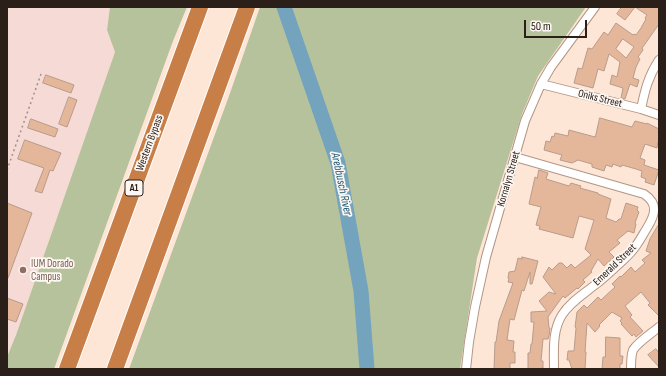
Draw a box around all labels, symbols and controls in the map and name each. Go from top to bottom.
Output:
scale bar [526,12,589,38]
text: 50 m [531,19,551,34]
street label: Oniks Street [577,87,623,111]
street label: Western Bypass [134,113,166,173]
street label: Kornalyn Street [495,150,523,208]
water label: Arebbusch River [327,151,355,217]
road number: A1 [125,180,143,196]
street label: Emerald Street [591,241,639,289]
place label: IUM Dorado Campus [31,257,73,283]
marker: IUM Dorado Campus [18,265,28,275]

